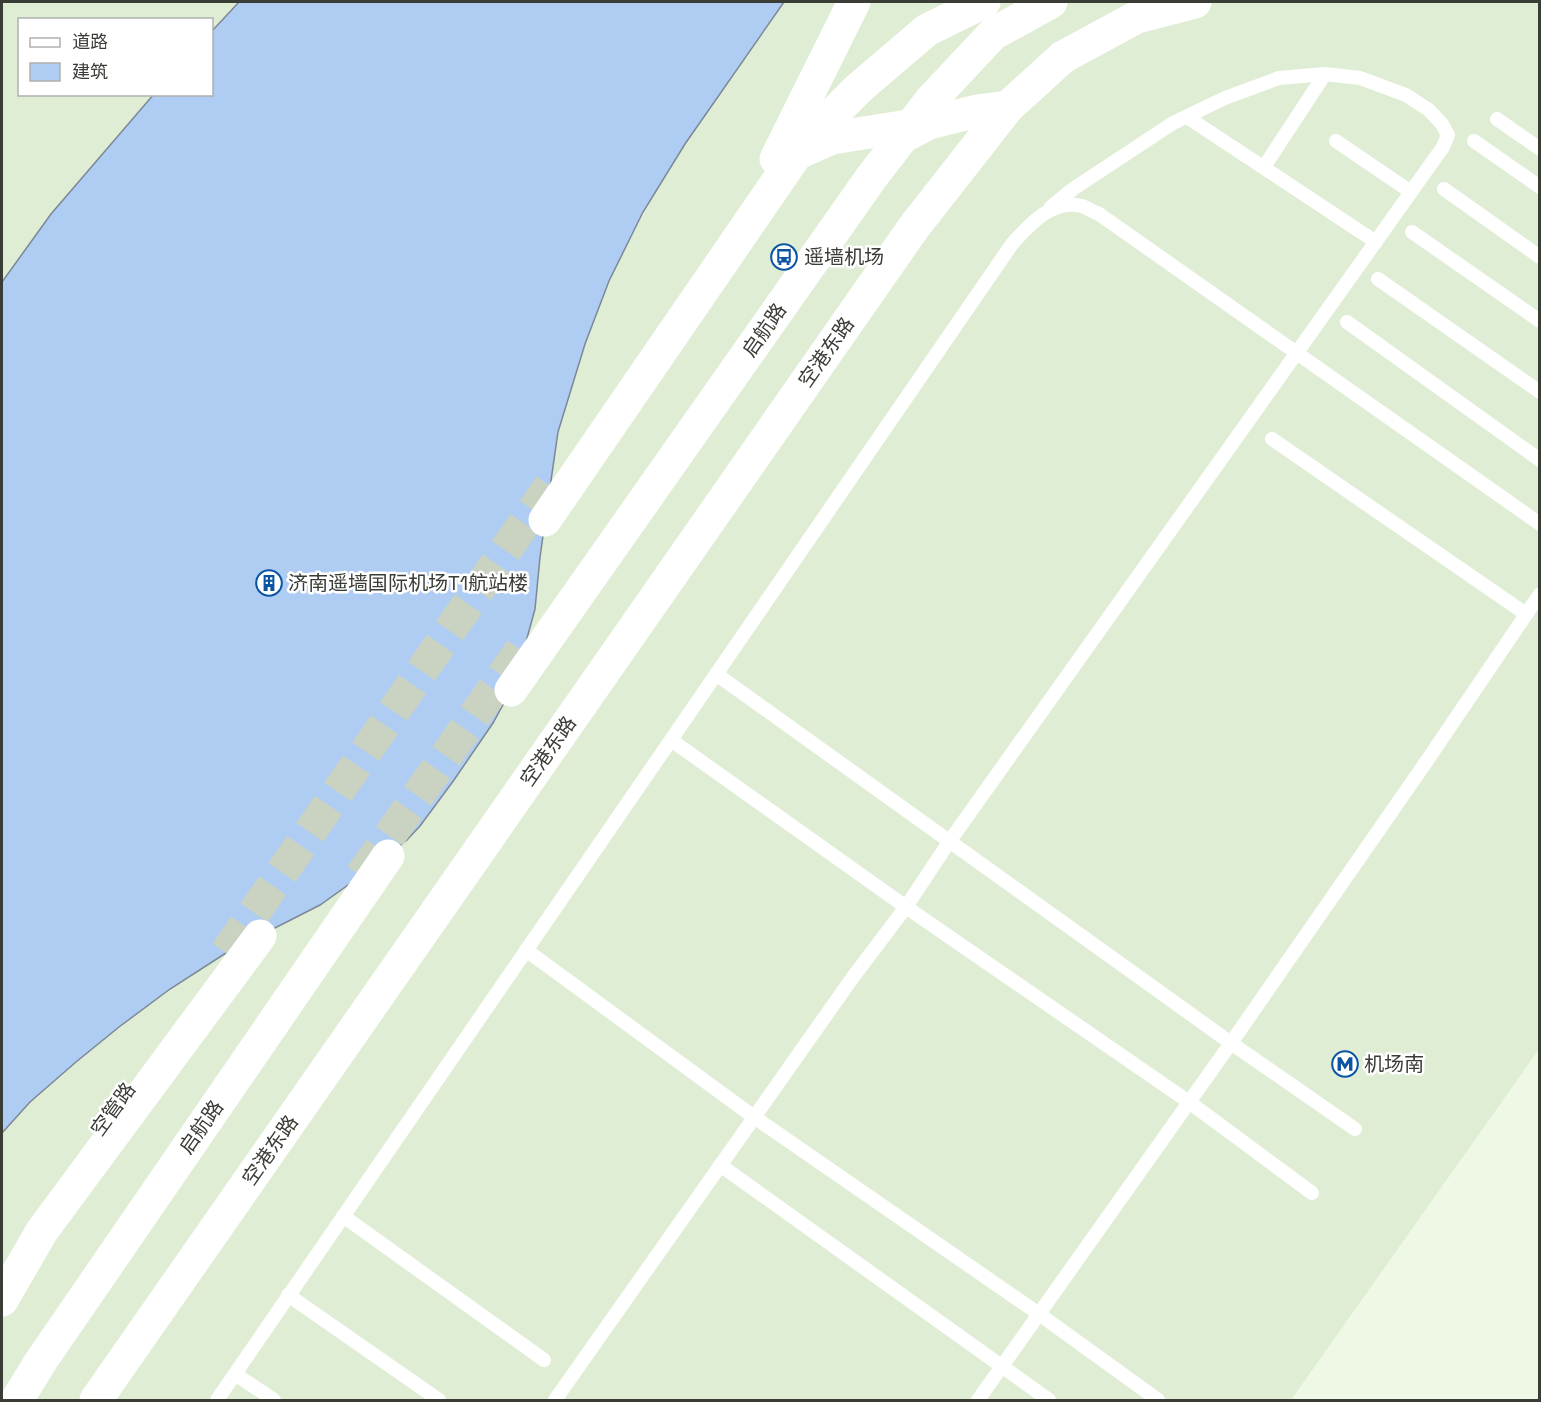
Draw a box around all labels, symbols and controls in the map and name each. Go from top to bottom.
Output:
legend [18,18,213,96]
text: 道路 [72,30,108,53]
text: 建筑 [72,60,108,83]
bus stop icon: 遥墙机场 [769,242,799,272]
place label: 遥墙机场 [804,244,884,270]
street label: 启航路 [736,298,792,362]
street label: 空港东路 [792,312,860,392]
building icon: 济南遥墙国际机场T1航站楼 [254,568,284,598]
place label: 济南遥墙国际机场T1航站楼 [288,570,528,596]
street label: 空港东路 [514,711,582,791]
metro station icon: 机场南 [1330,1049,1360,1079]
place label: 机场南 [1364,1051,1424,1077]
street label: 空管路 [85,1077,141,1141]
street label: 启航路 [173,1095,229,1159]
street label: 空港东路 [236,1110,304,1190]

